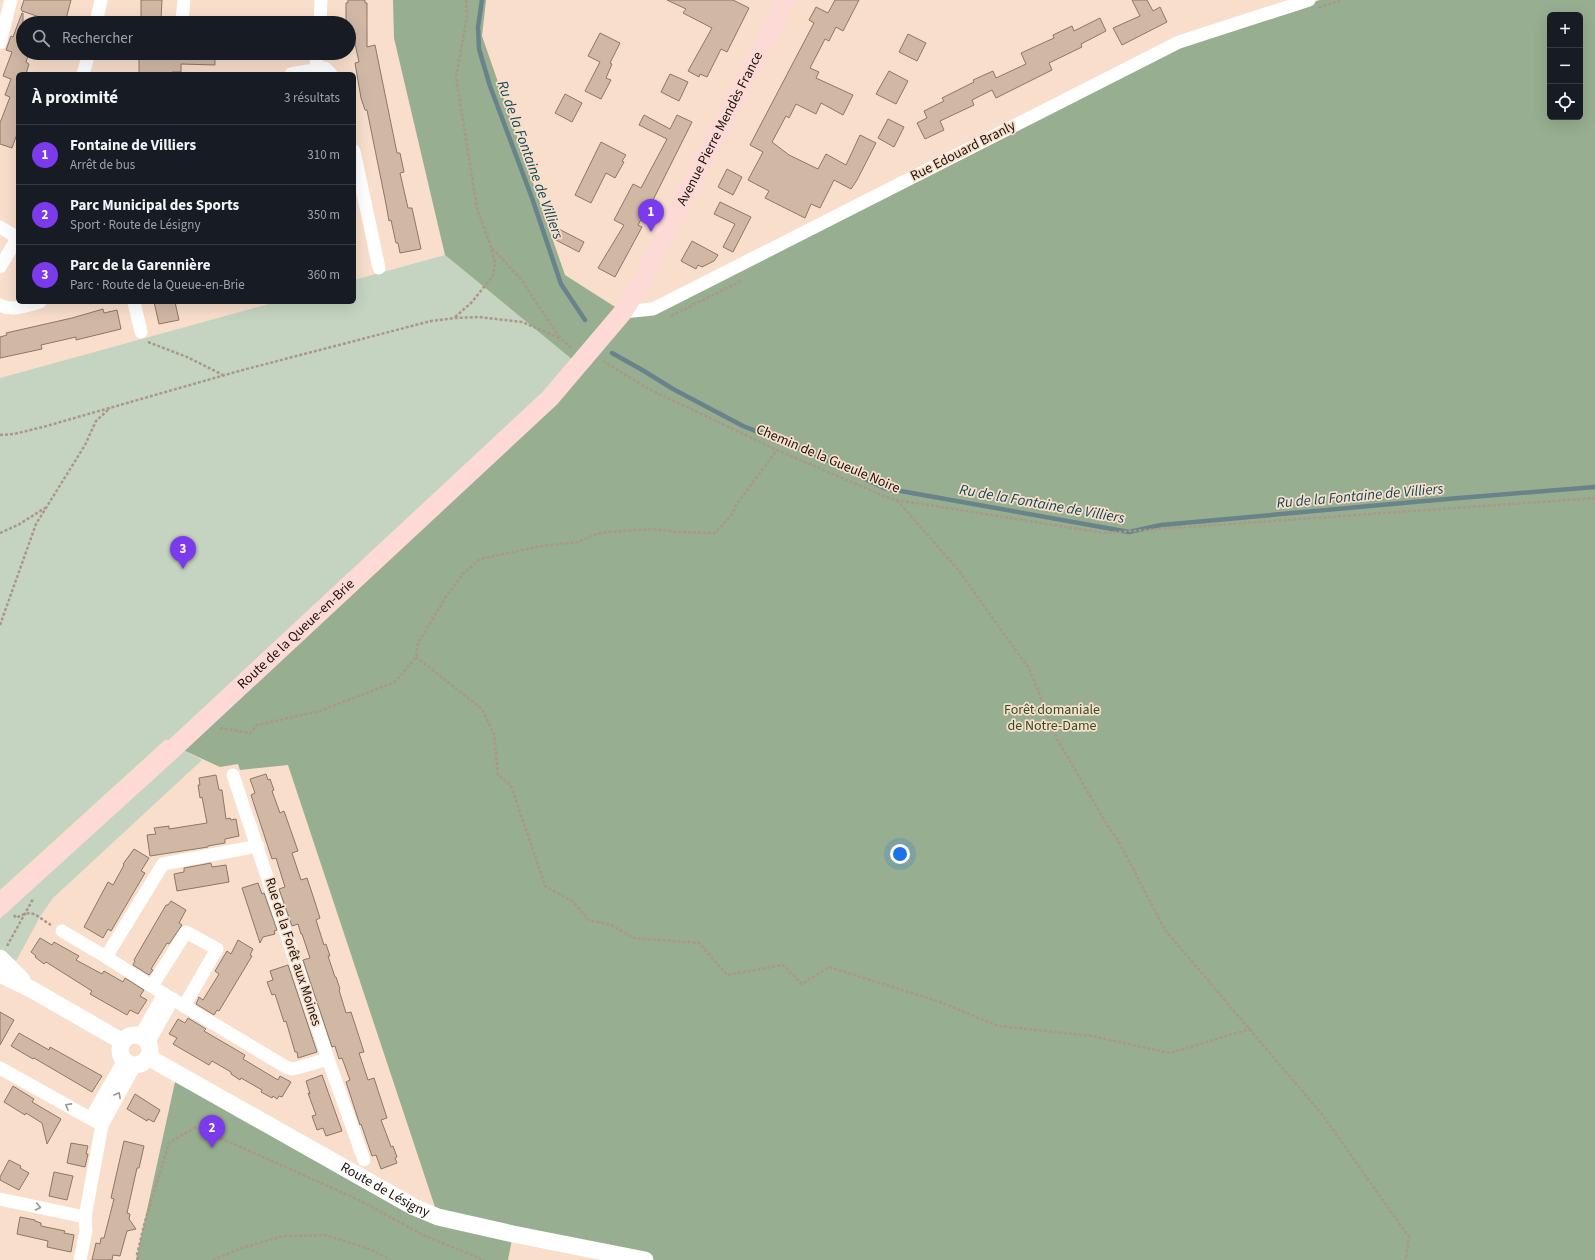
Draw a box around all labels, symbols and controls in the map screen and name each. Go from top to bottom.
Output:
map controls [1547,12,1583,120]
button: + [1547,12,1583,48]
search box [16,16,356,60]
icon: search [30,27,52,49]
text: Rechercher [62,28,133,49]
street label: Avenue Pierre Mendès France [672,48,768,209]
button: − [1547,48,1583,84]
water label: Ru de la Fontaine de Villiers [491,78,569,242]
button: locate [1547,84,1583,120]
text: À proximité [32,86,118,110]
text: 3 résultats [284,89,340,107]
street label: Rue Edouard Branly [907,116,1019,186]
text: Fontaine de Villiers [70,135,196,156]
text: 1 [42,146,48,164]
text: 310 m [307,146,340,164]
text: Arrêt de bus [70,156,135,174]
text: Parc Municipal des Sports [70,195,239,216]
pin: 1 [638,199,664,232]
text: 2 [42,206,48,224]
text: 350 m [307,206,340,224]
text: Sport · Route de Lésigny [70,216,200,234]
text: Parc de la Garennière [70,255,210,276]
text: 3 [42,266,48,284]
text: 360 m [307,266,340,284]
text: Parc · Route de la Queue-en-Brie [70,276,245,294]
street label: Chemin de la Gueule Noire [753,420,903,498]
water label: Ru de la Fontaine de Villiers [1276,478,1444,514]
water label: Ru de la Fontaine de Villiers [958,479,1126,529]
pin: 3 [170,536,196,569]
street label: Route de la Queue-en-Brie [233,574,359,694]
park label: Forêt domaniale de Notre-Dame [1004,700,1100,736]
your location [890,844,910,864]
street label: Rue de la Forêt aux Moines [260,875,327,1029]
one-way arrow [114,1092,121,1099]
one-way arrow [65,1103,72,1110]
pin: 2 [199,1115,225,1148]
street label: Route de Lésigny [337,1158,433,1223]
one-way arrow [35,1203,41,1211]

